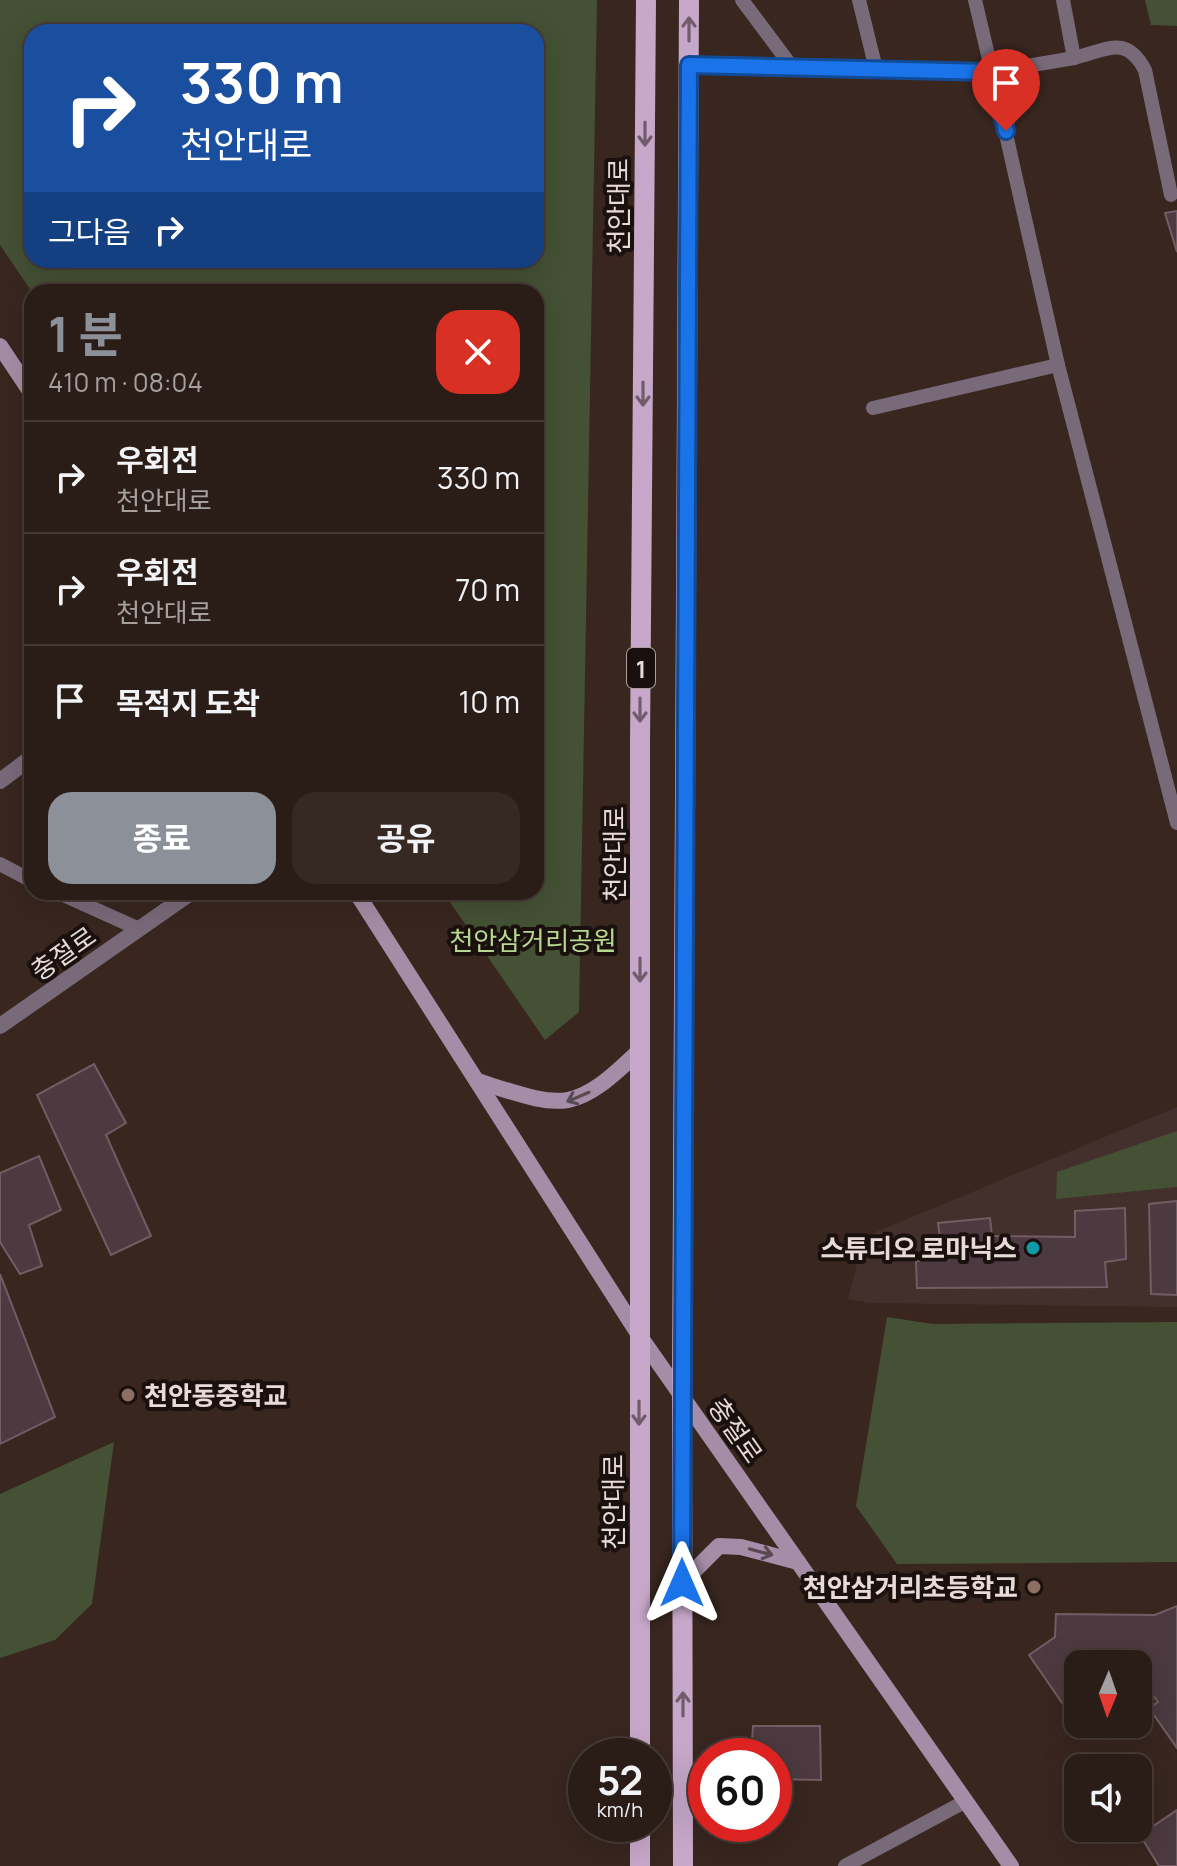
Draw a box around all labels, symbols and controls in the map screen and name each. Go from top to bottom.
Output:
one-way arrow [681,16,697,43]
text: 330 m [180,43,344,120]
pin [972,49,1040,131]
icon: right [48,56,152,160]
icon: arrive [984,61,1028,105]
text: 천안대로 [180,120,312,169]
one-way arrow [637,120,653,147]
street label: 천안대로 [600,158,636,254]
icon: right [147,208,191,252]
text: 그다음 [48,211,131,252]
text: 1 분 [48,301,123,366]
button: close [436,310,520,394]
text: 410 m · 08:04 [48,364,203,400]
one-way arrow [635,380,651,407]
text: 우회전 [116,439,199,480]
icon: right [48,455,92,499]
text: 330 m [437,457,520,498]
text: 천안대로 [116,482,212,518]
text: 우회전 [116,551,199,592]
icon: right [48,567,92,611]
text: 70 m [455,569,520,610]
text: 천안대로 [116,594,212,630]
road number: 1 [627,648,655,688]
icon: arrive [48,679,92,723]
text: 10 m [459,681,520,722]
text: 목적지 도착 [116,682,260,723]
one-way arrow [632,696,648,723]
button: 종료 [48,792,276,884]
button: 공유 [292,792,520,884]
street label: 천안대로 [596,806,632,902]
street label: 충절로 [23,918,103,988]
park label: 천안삼거리공원 [449,922,617,958]
one-way arrow [632,956,648,983]
one-way arrow [566,1090,591,1105]
place label: 스튜디오 로마닉스 [820,1230,1017,1266]
marker: 스튜디오 로마닉스 [1024,1239,1042,1257]
place label: 천안동중학교 [144,1377,288,1413]
marker: 천안동중학교 [119,1386,137,1404]
street label: 충절로 [701,1390,771,1470]
one-way arrow [631,1399,647,1426]
street label: 천안대로 [595,1454,631,1550]
position arrow [640,1541,724,1625]
one-way arrow [748,1545,774,1560]
place label: 천안삼거리초등학교 [803,1569,1018,1605]
marker: 천안삼거리초등학교 [1025,1578,1043,1596]
north arrow [1064,1650,1152,1738]
map controls [1064,1650,1152,1842]
one-way arrow [675,1691,691,1718]
speed limit sign: 60 [688,1738,792,1842]
text: 52 [597,1752,643,1807]
button: sound [1064,1754,1152,1842]
text: km/h [597,1796,643,1823]

